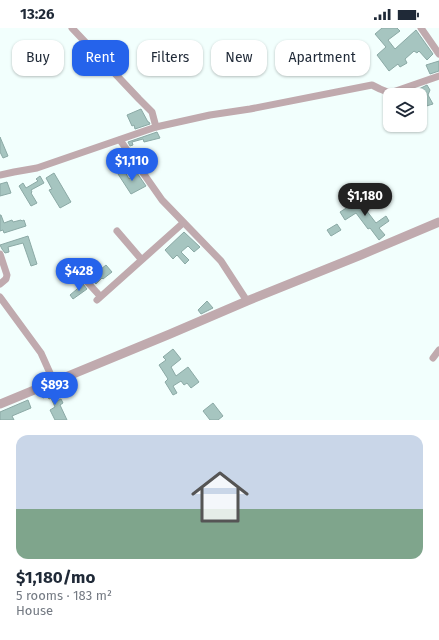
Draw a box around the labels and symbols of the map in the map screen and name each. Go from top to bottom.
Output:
pin: $1,110 [99,148,165,182]
pin: $1,180 [332,183,398,217]
pin: $428 [55,258,103,292]
pin: $893 [31,372,79,406]

